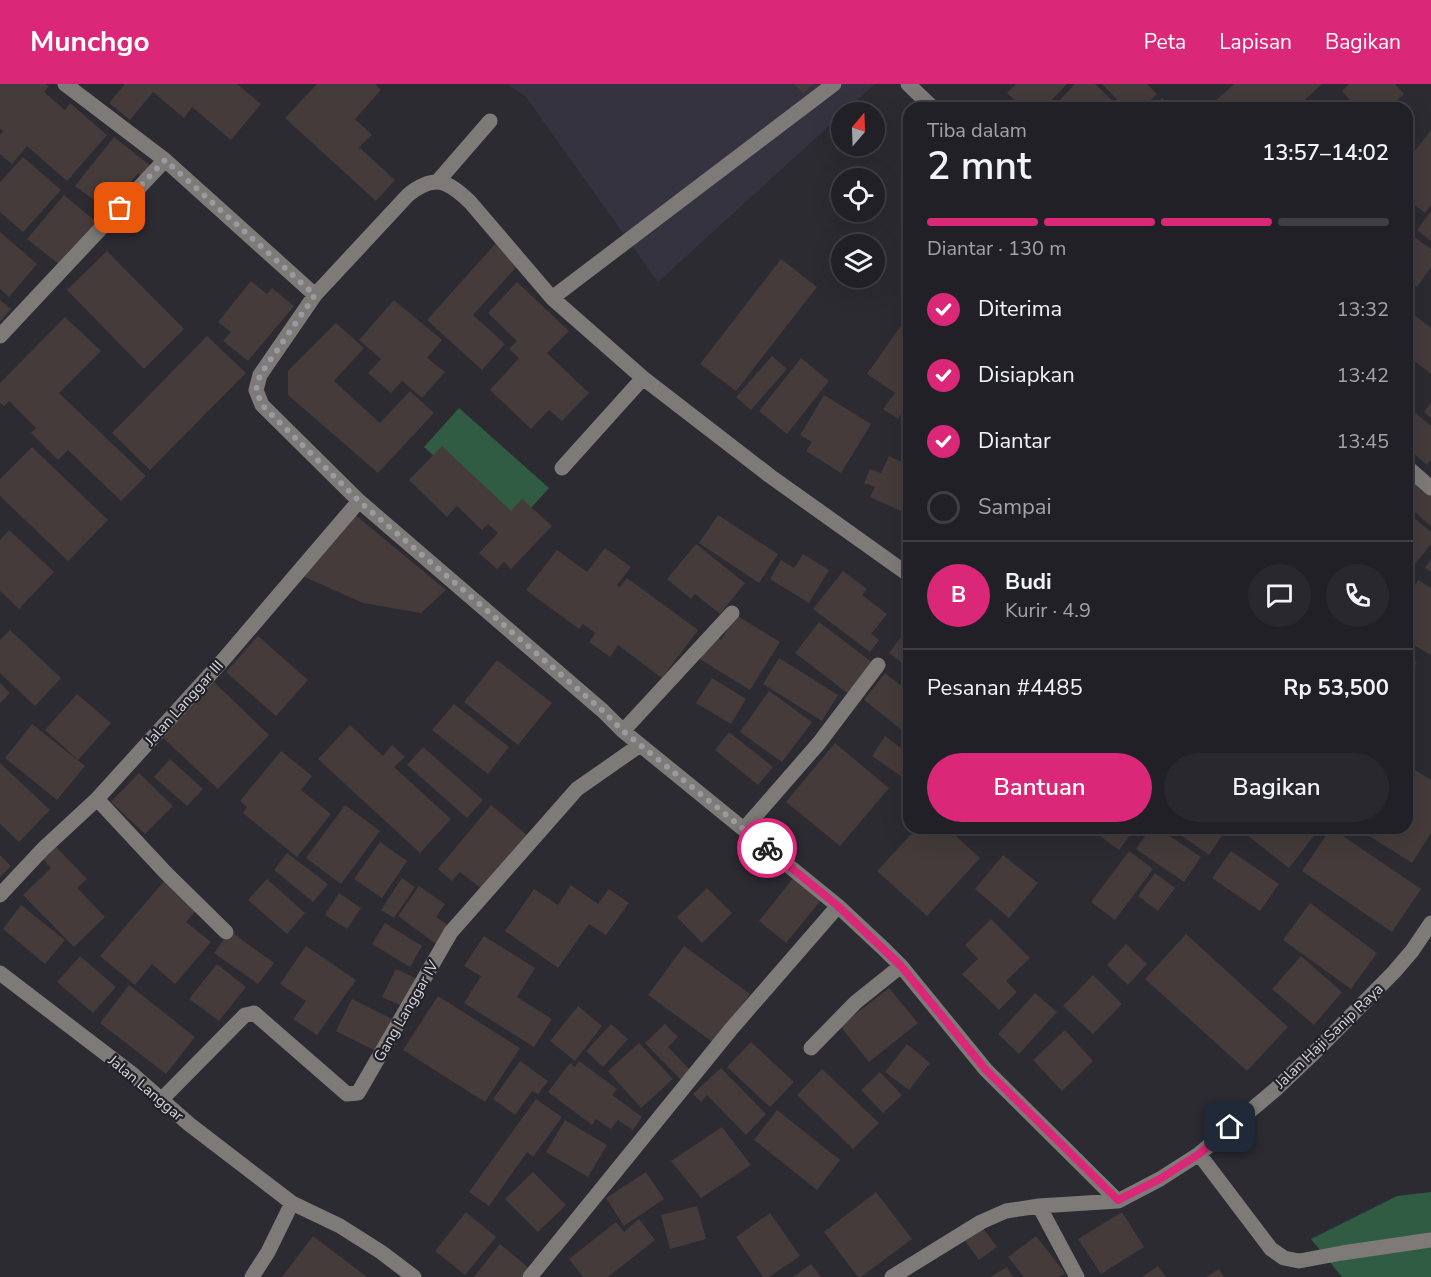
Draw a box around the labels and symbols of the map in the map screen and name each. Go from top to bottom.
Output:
north arrow [831,102,885,156]
pin [94,182,145,233]
street label: Jalan Langgar III [140,656,228,751]
courier [737,818,797,878]
street label: Gang Langgar IV [369,956,443,1065]
street label: Jalan Haji Sanip Raya [1270,979,1387,1094]
street label: Jalan Langgar [103,1050,189,1126]
pin [1204,1101,1255,1152]

